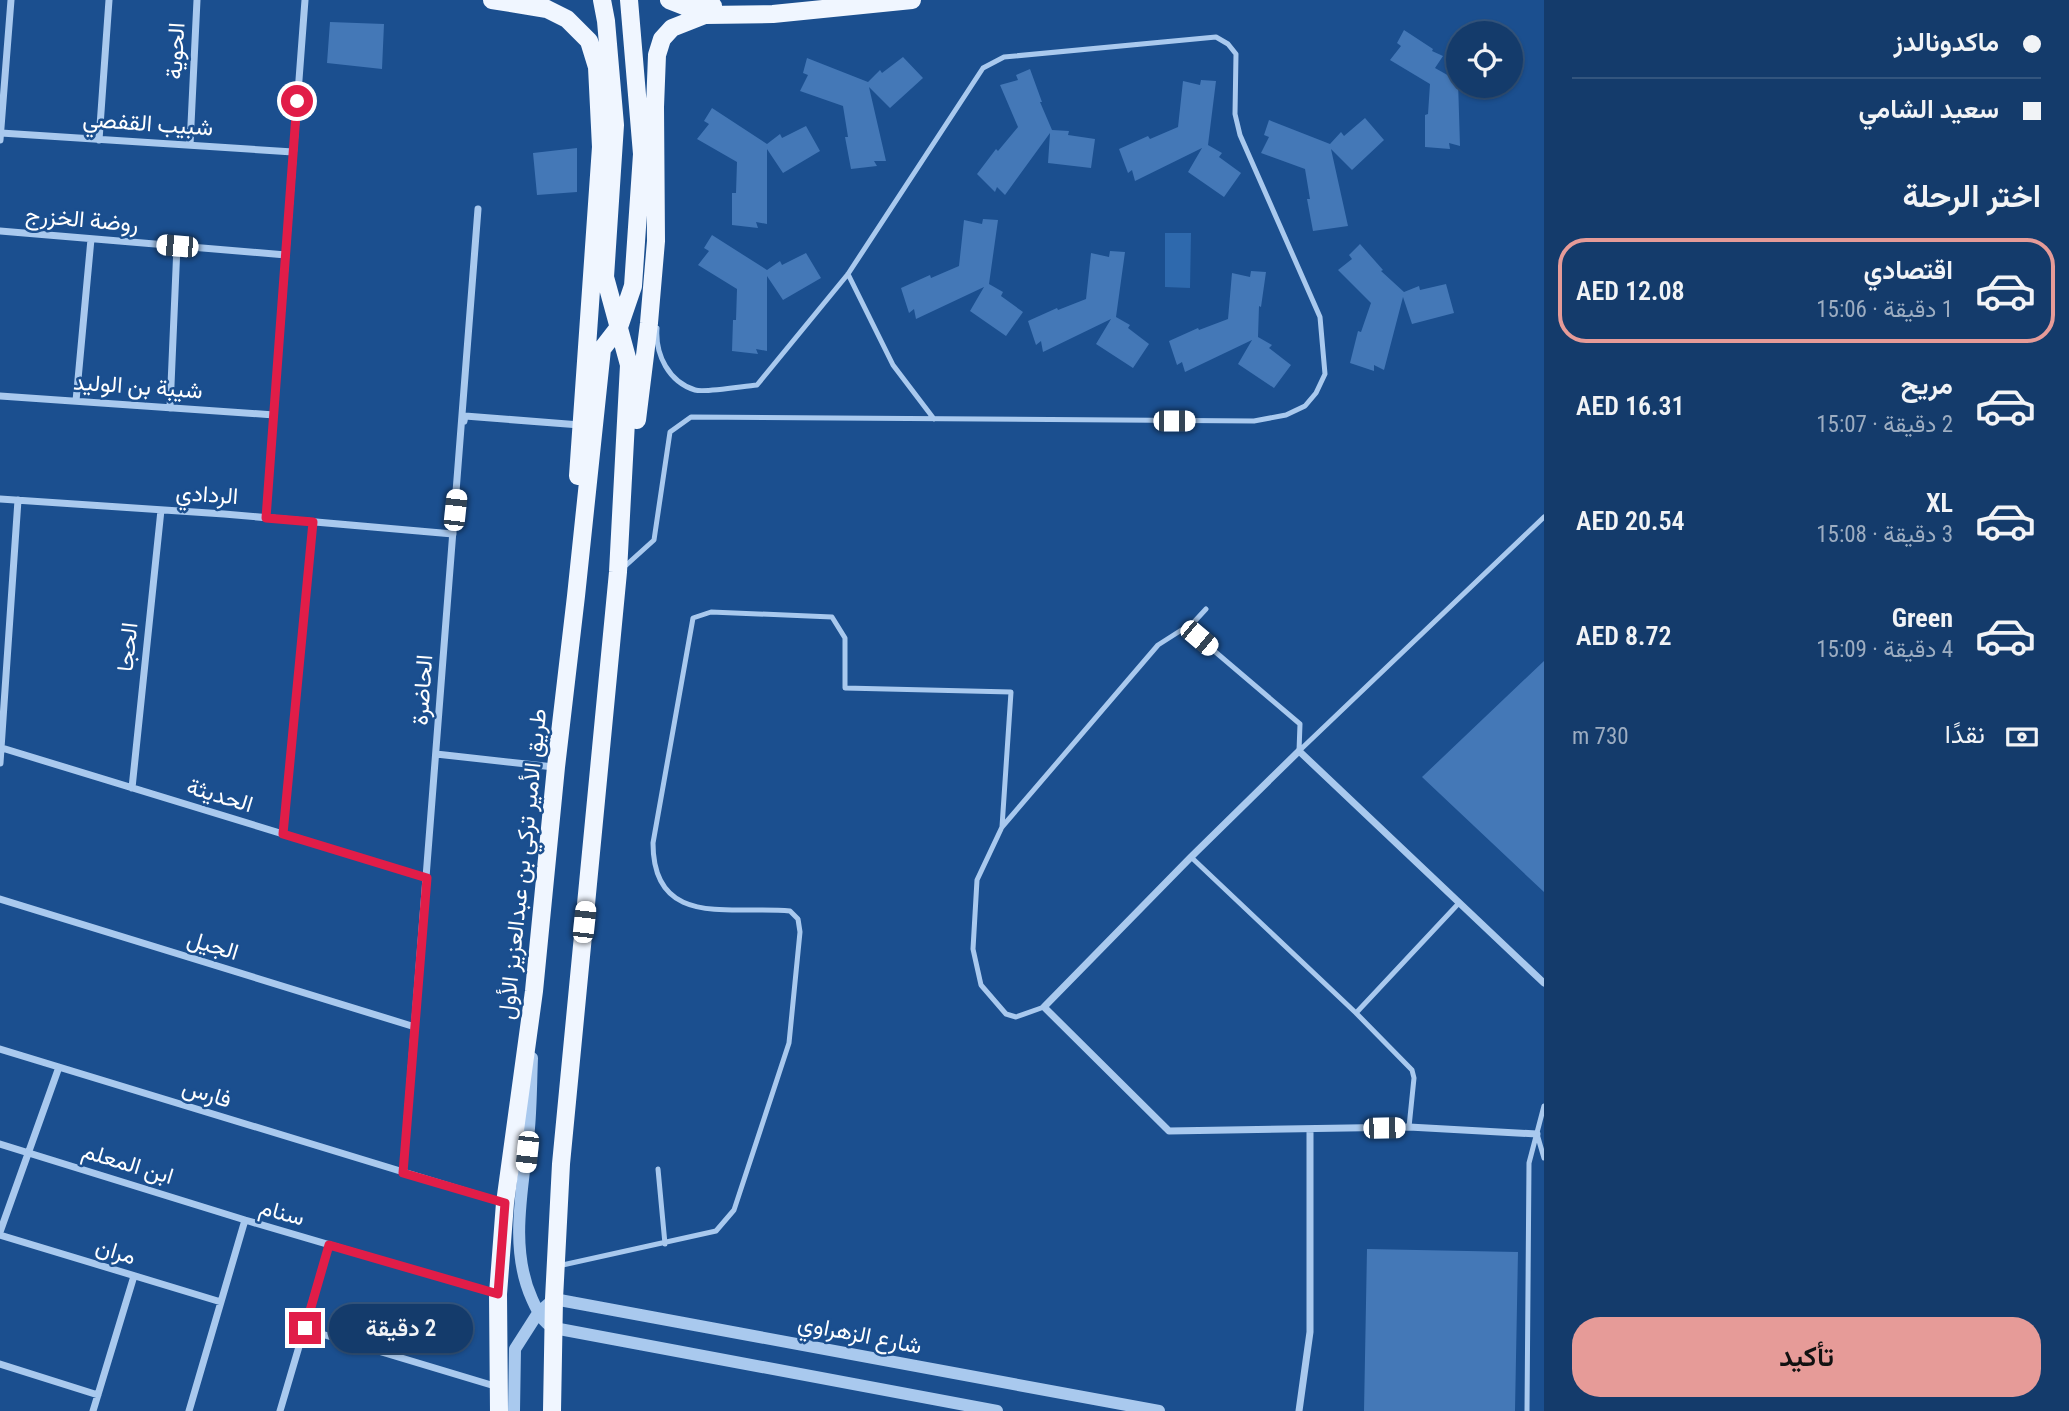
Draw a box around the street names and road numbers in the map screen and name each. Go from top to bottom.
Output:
street label: الحوية [161,22,191,80]
street label: شبيب القفصي [82,105,214,147]
street label: روضة الخزرج [24,201,140,240]
street label: شيبة بن الوليد [72,369,204,405]
street label: الردادي [174,479,239,515]
street label: الحجا [111,621,144,673]
street label: الحاضرة [407,654,439,726]
street label: طريق الأمير تركي بن عبدالعزيز الأول [493,707,557,1021]
street label: الحديثة [184,773,256,818]
street label: الجيل [184,925,242,966]
street label: فارس [179,1073,235,1115]
street label: ابن المعلم [79,1137,177,1191]
street label: سنام [256,1194,307,1232]
street label: مران [92,1233,139,1271]
street label: شارع الزهراوي [795,1309,924,1365]

